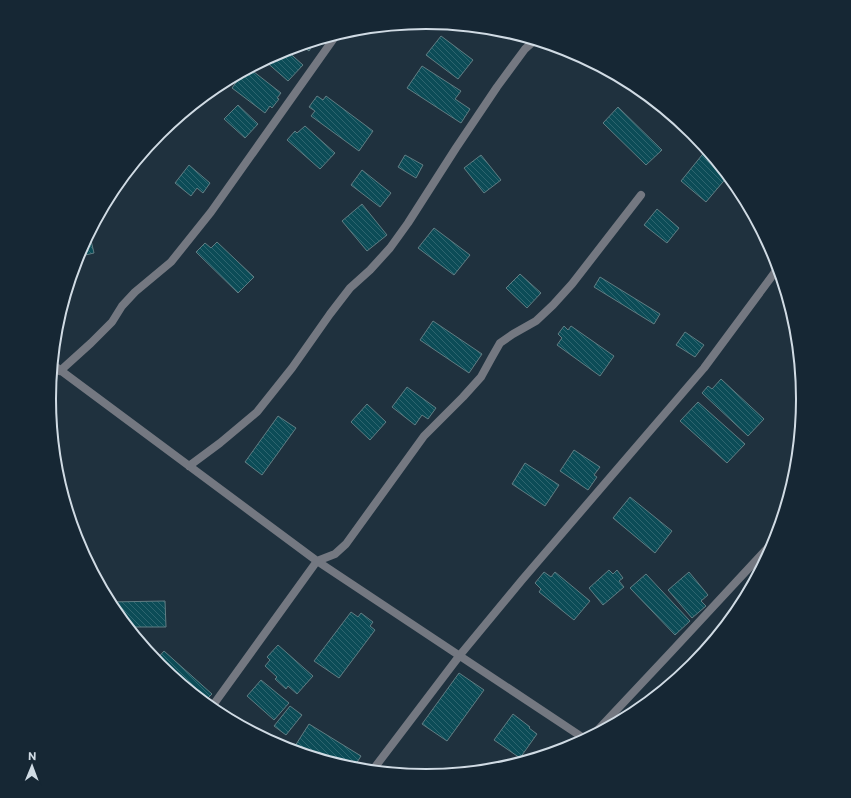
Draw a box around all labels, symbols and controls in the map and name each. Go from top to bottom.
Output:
north arrow [12,746,52,786]
text: N [28,749,36,762]

